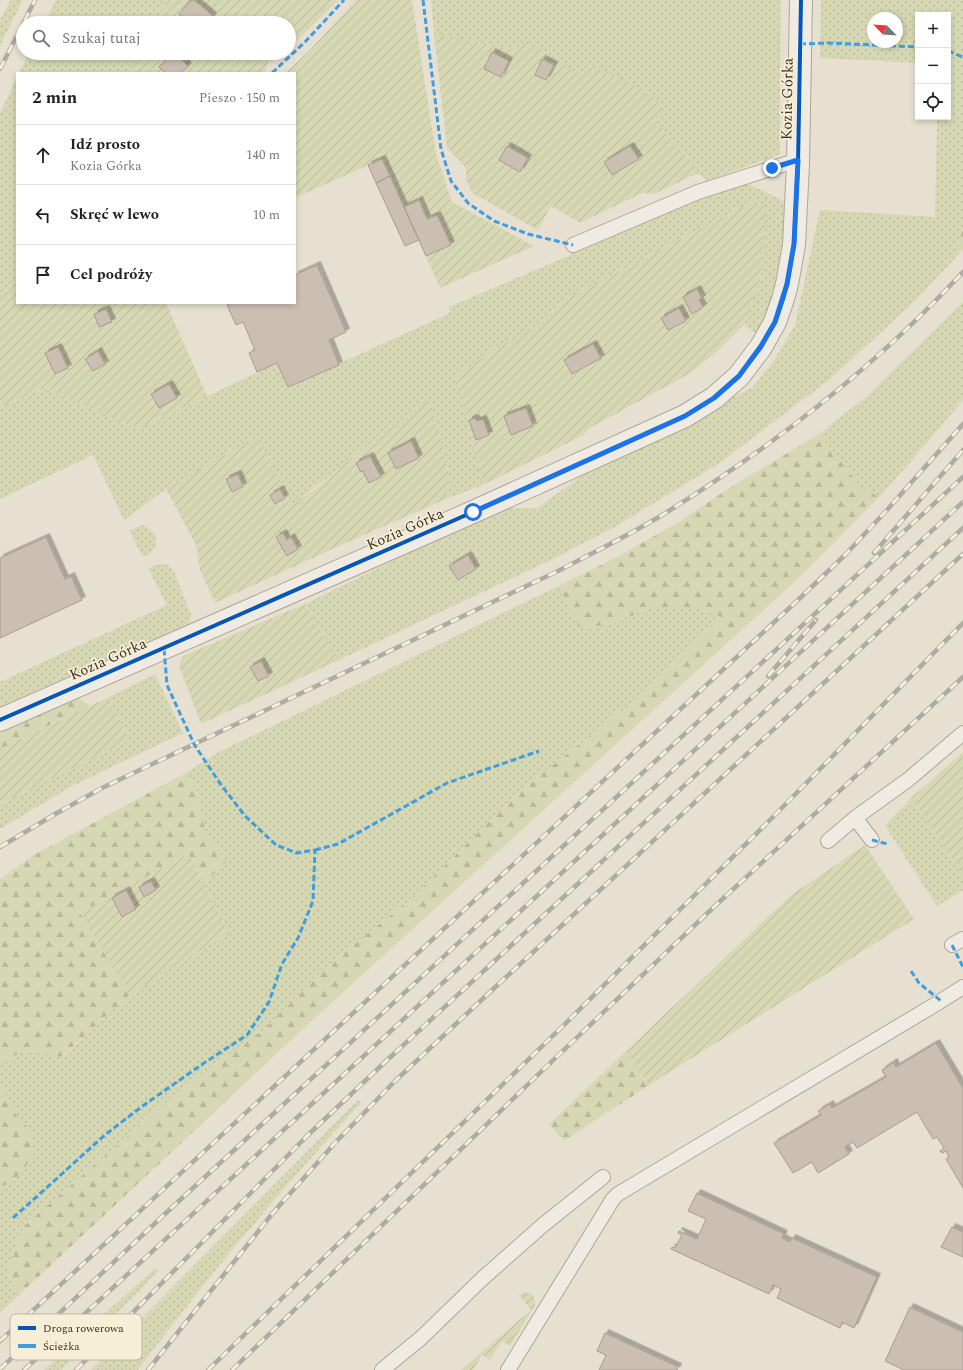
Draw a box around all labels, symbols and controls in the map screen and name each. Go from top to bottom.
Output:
north arrow [867,12,903,48]
map controls [915,12,951,120]
button: + [915,12,951,48]
search box [16,16,296,60]
icon: search [30,27,52,49]
text: Szukaj tutaj [62,27,141,50]
button: − [915,48,951,84]
street label: Kozia Górka [775,57,800,140]
button: locate [915,84,951,120]
text: 2 min [32,85,77,111]
text: Pieszo · 150 m [199,88,280,108]
text: Idź prosto [70,133,140,156]
icon: ahead [32,144,54,166]
text: 140 m [246,145,280,165]
text: Kozia Górka [70,156,142,176]
route end [763,159,781,177]
text: Skręć w lewo [70,203,159,226]
icon: left [32,204,54,226]
text: 10 m [253,205,280,225]
text: Cel podróży [70,263,152,286]
icon: arrive [32,264,54,286]
street label: Kozia Górka [363,502,448,557]
route start [464,503,482,521]
street label: Kozia Górka [66,632,151,687]
legend [10,1314,142,1360]
text: Droga rowerowa [43,1320,124,1337]
text: Ścieżka [43,1338,80,1355]

